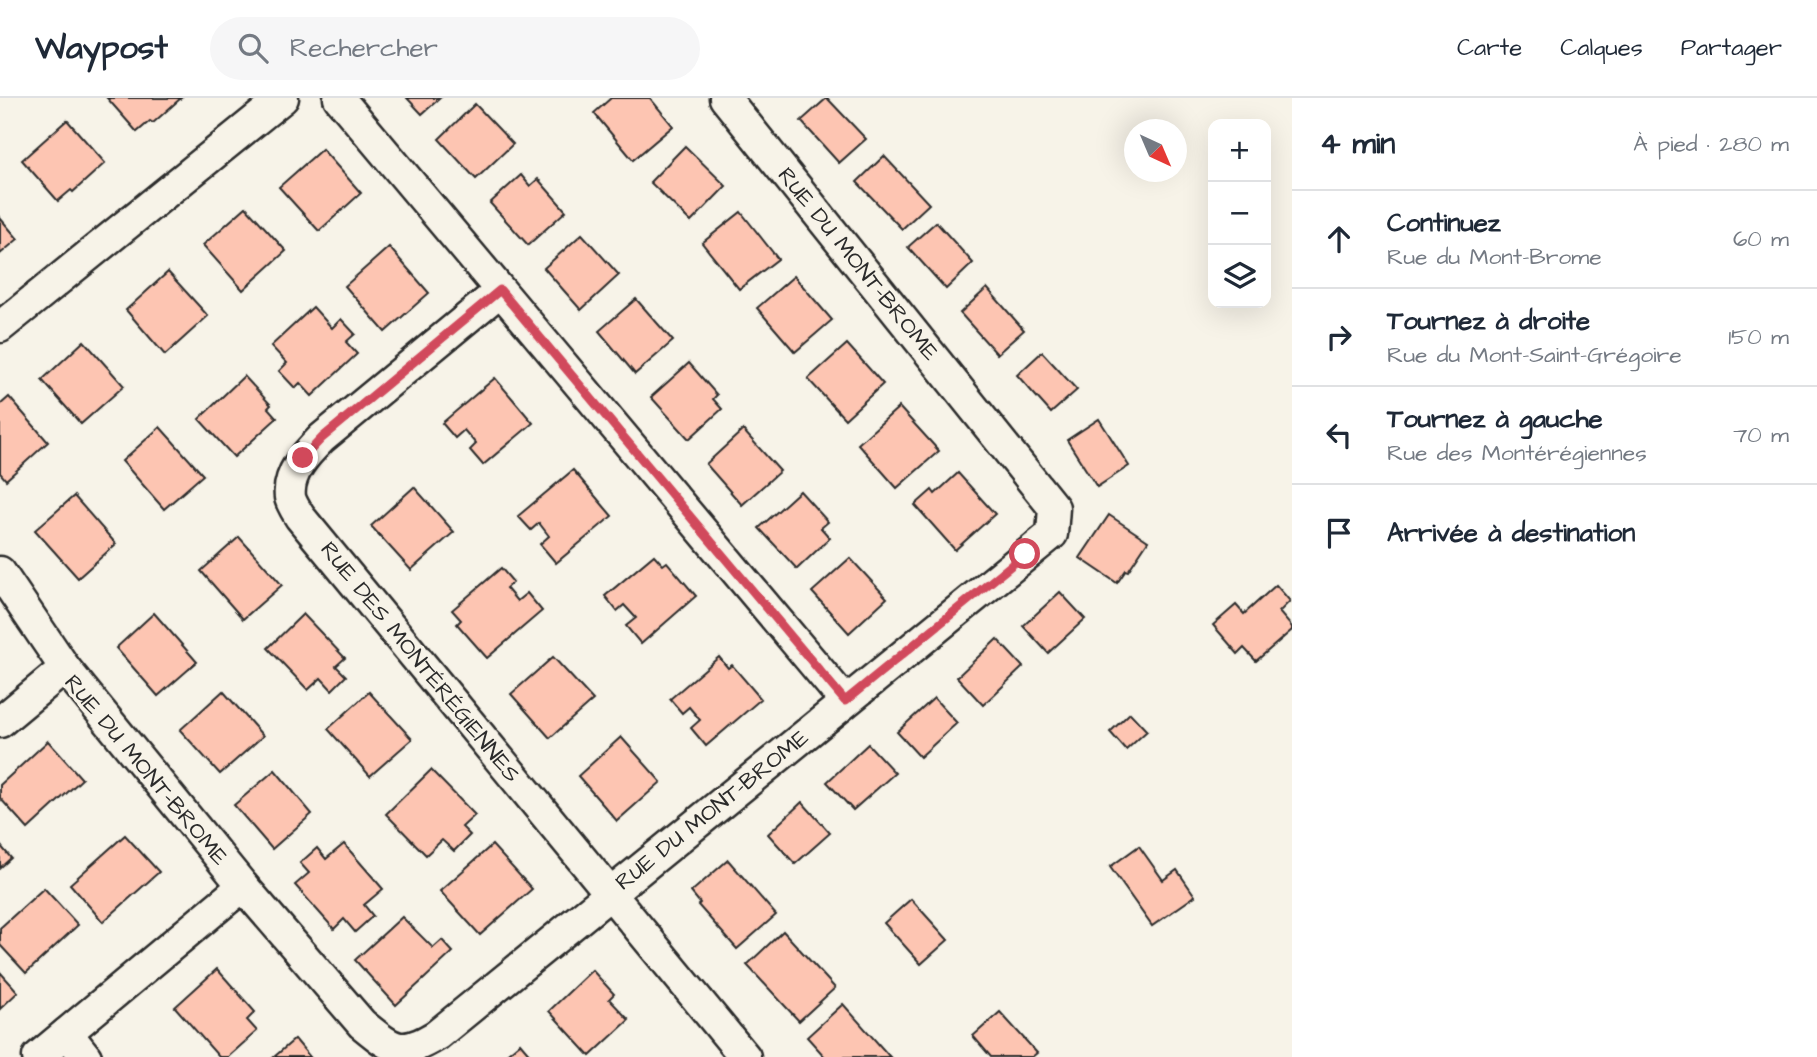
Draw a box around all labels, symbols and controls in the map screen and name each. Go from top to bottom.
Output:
search box [210,17,700,80]
text: Waypost [35,25,168,71]
icon: search [234,29,272,67]
text: Rechercher [290,30,438,66]
text: Carte [1457,31,1522,65]
text: Calques [1560,31,1643,65]
text: Partager [1681,31,1782,65]
north arrow [1124,119,1187,182]
map controls [1208,119,1271,308]
button: + [1208,119,1271,182]
text: 4 min [1320,123,1395,165]
text: À pied · 280 m [1633,128,1789,160]
street label: RUE DU MONT-BROME [770,161,946,368]
button: − [1208,182,1271,245]
text: Continuez [1387,205,1501,241]
icon: ahead [1320,220,1358,258]
text: 60 m [1733,223,1789,255]
text: Rue du Mont-Brome [1387,241,1602,273]
button: layers [1208,245,1271,308]
text: Tournez à droite [1387,303,1590,339]
icon: right [1320,318,1358,356]
text: 150 m [1728,321,1789,353]
text: Rue du Mont-Saint-Grégoire [1387,339,1682,371]
text: Tournez à gauche [1387,401,1603,437]
icon: left [1320,416,1358,454]
text: 70 m [1733,419,1789,451]
text: Rue des Montérégiennes [1387,437,1647,469]
route end [287,442,318,473]
icon: arrive [1320,514,1358,552]
text: Arrivée à destination [1387,515,1635,551]
street label: RUE DES MONTÉRÉGIENNES [313,535,528,789]
route start [1009,538,1040,569]
street label: RUE DU MONT-BROME [57,668,236,873]
street label: RUE DU MONT-BROME [609,722,816,898]

